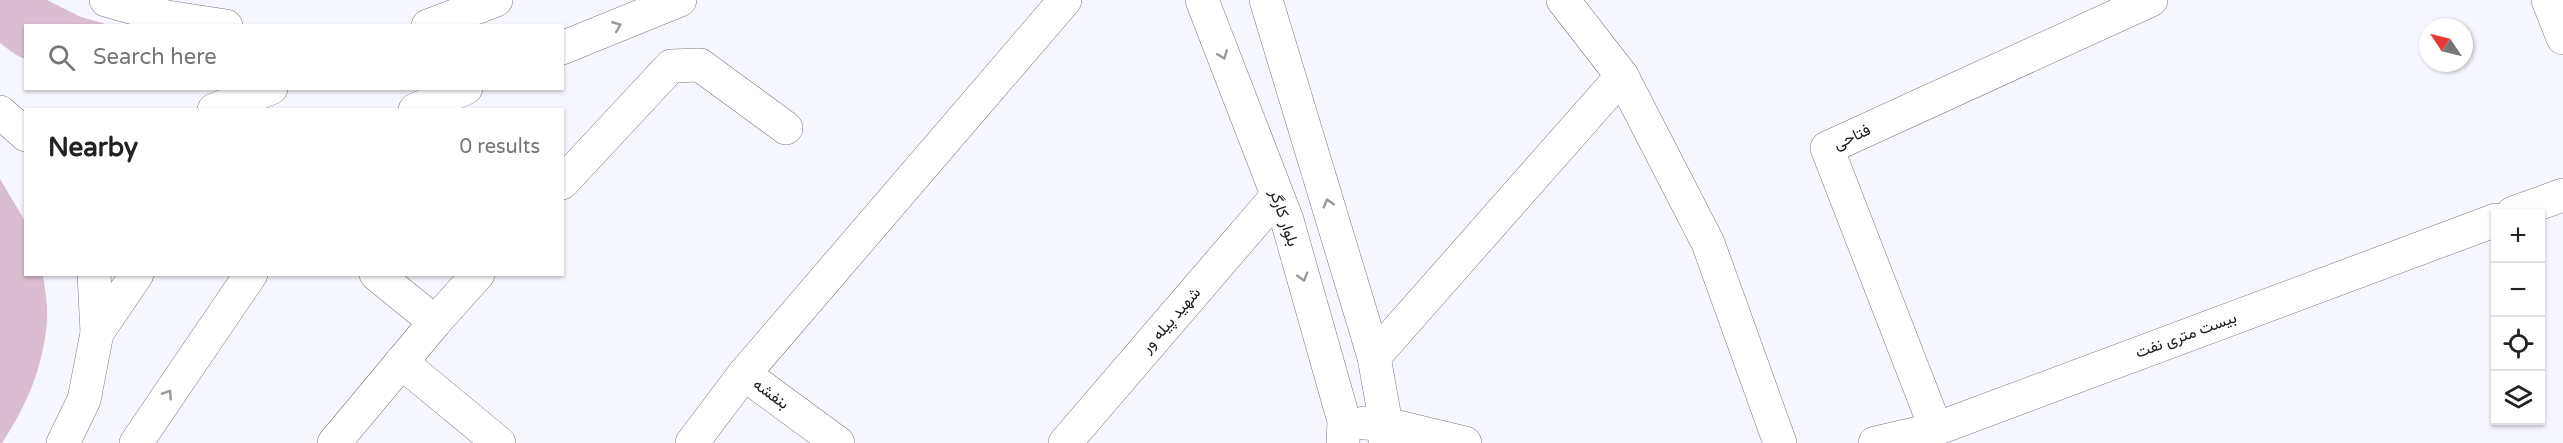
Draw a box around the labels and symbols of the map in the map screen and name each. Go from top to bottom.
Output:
north arrow [2419,18,2473,72]
one-way arrow [610,21,621,33]
one-way arrow [1216,48,1228,59]
street label: فتاحی [1830,120,1874,154]
street label: بلوار کارگر [1265,186,1303,249]
one-way arrow [1323,198,1335,209]
one-way arrow [1296,271,1308,282]
street label: شهید پیله ور [1136,283,1206,358]
street label: بیست متری نفت [2133,307,2239,363]
street label: بنفشه [749,374,793,414]
one-way arrow [161,390,173,400]

